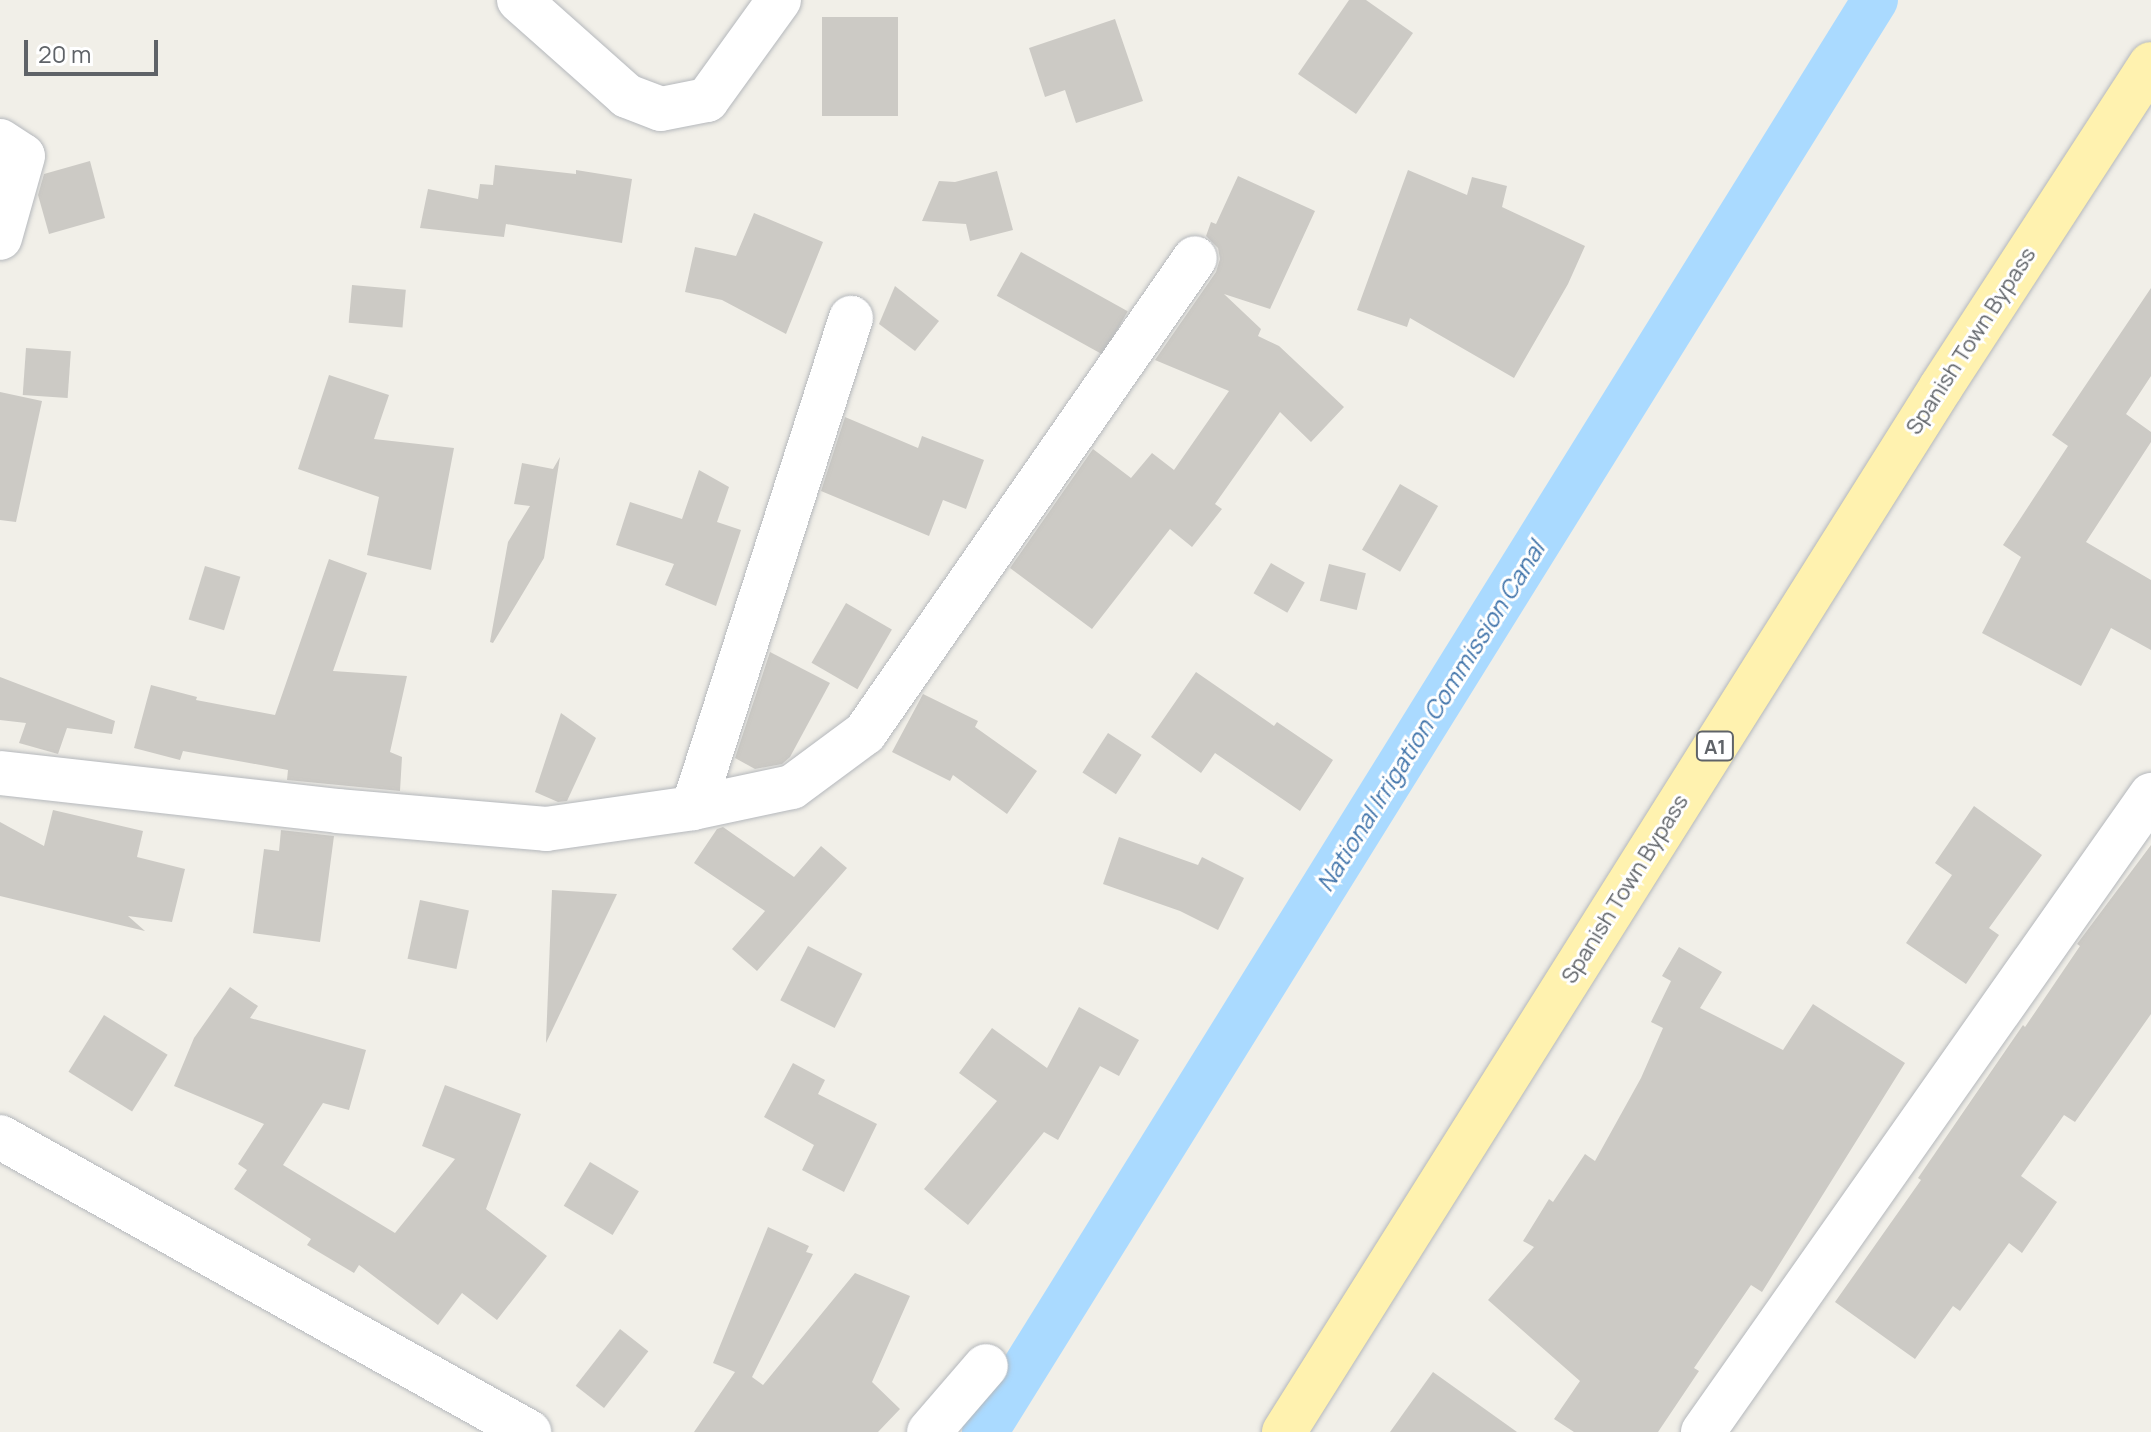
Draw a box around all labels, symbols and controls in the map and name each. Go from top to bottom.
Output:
scale bar [28,24,162,74]
text: 20 m [38,37,91,70]
street label: Spanish Town Bypass [1901,242,2041,440]
water label: National Irrigation Commission Canal [1310,536,1550,896]
road number: A1 [1695,730,1735,762]
street label: Spanish Town Bypass [1556,790,1694,988]

